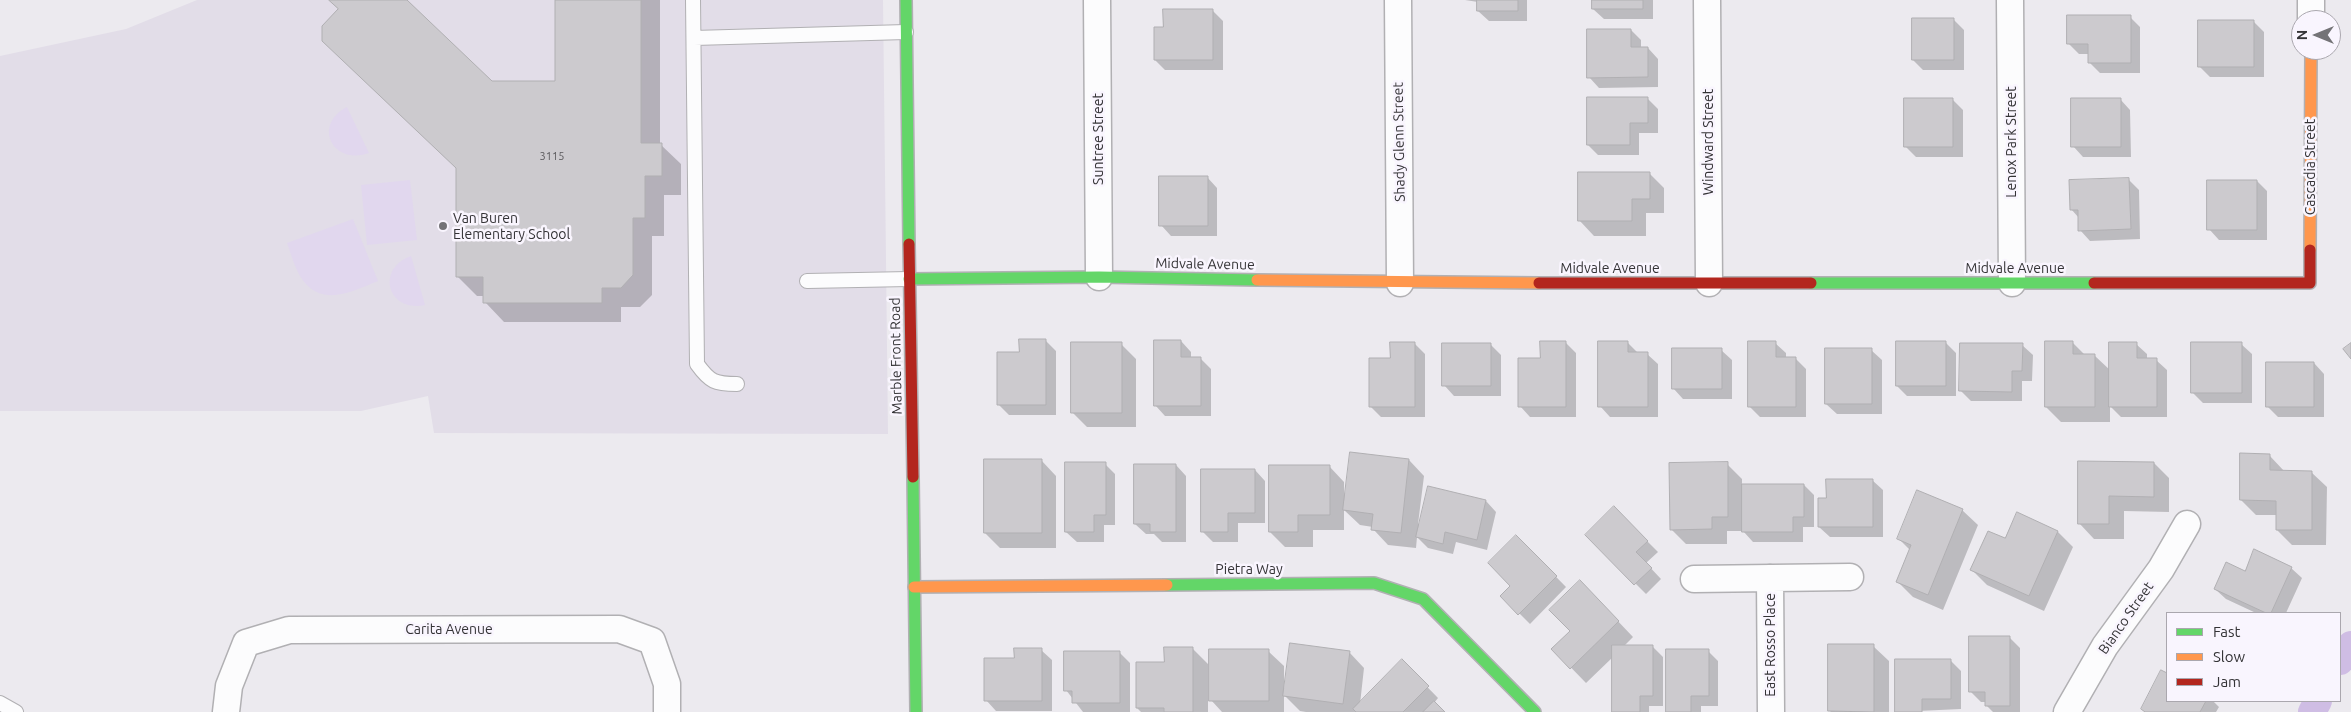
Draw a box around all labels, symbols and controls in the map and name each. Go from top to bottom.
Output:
north arrow [2291,10,2341,60]
text: N [2294,30,2310,40]
street label: Shady Glenn Street [1390,82,1408,202]
street label: Lenox Park Street [2003,86,2019,198]
street label: Windward Street [1700,89,1716,195]
street label: Suntree Street [1090,93,1106,185]
street label: Cascadia Street [2302,119,2318,215]
house number: 3115 [540,149,564,163]
place label: Van Buren Elementary School [453,210,570,242]
marker: Van Buren Elementary School [437,220,449,232]
street label: Midvale Avenue [1155,255,1255,273]
street label: Midvale Avenue [1560,260,1660,276]
street label: Midvale Avenue [1965,260,2065,276]
street label: Marble Front Road [887,297,905,415]
street label: Pietra Way [1215,561,1283,577]
street label: Bianco Street [2095,579,2157,657]
street label: East Rosso Place [1762,593,1778,697]
legend [2166,612,2341,702]
street label: Carita Avenue [405,621,493,637]
text: Fast [2213,623,2240,640]
text: Slow [2213,648,2245,665]
text: Jam [2213,673,2241,690]

